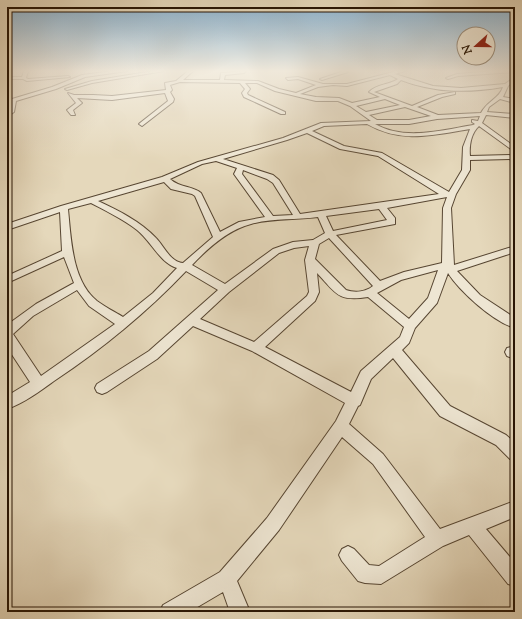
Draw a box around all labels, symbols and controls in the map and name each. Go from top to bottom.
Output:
north arrow [456,26,496,66]
text: N [458,42,477,57]

